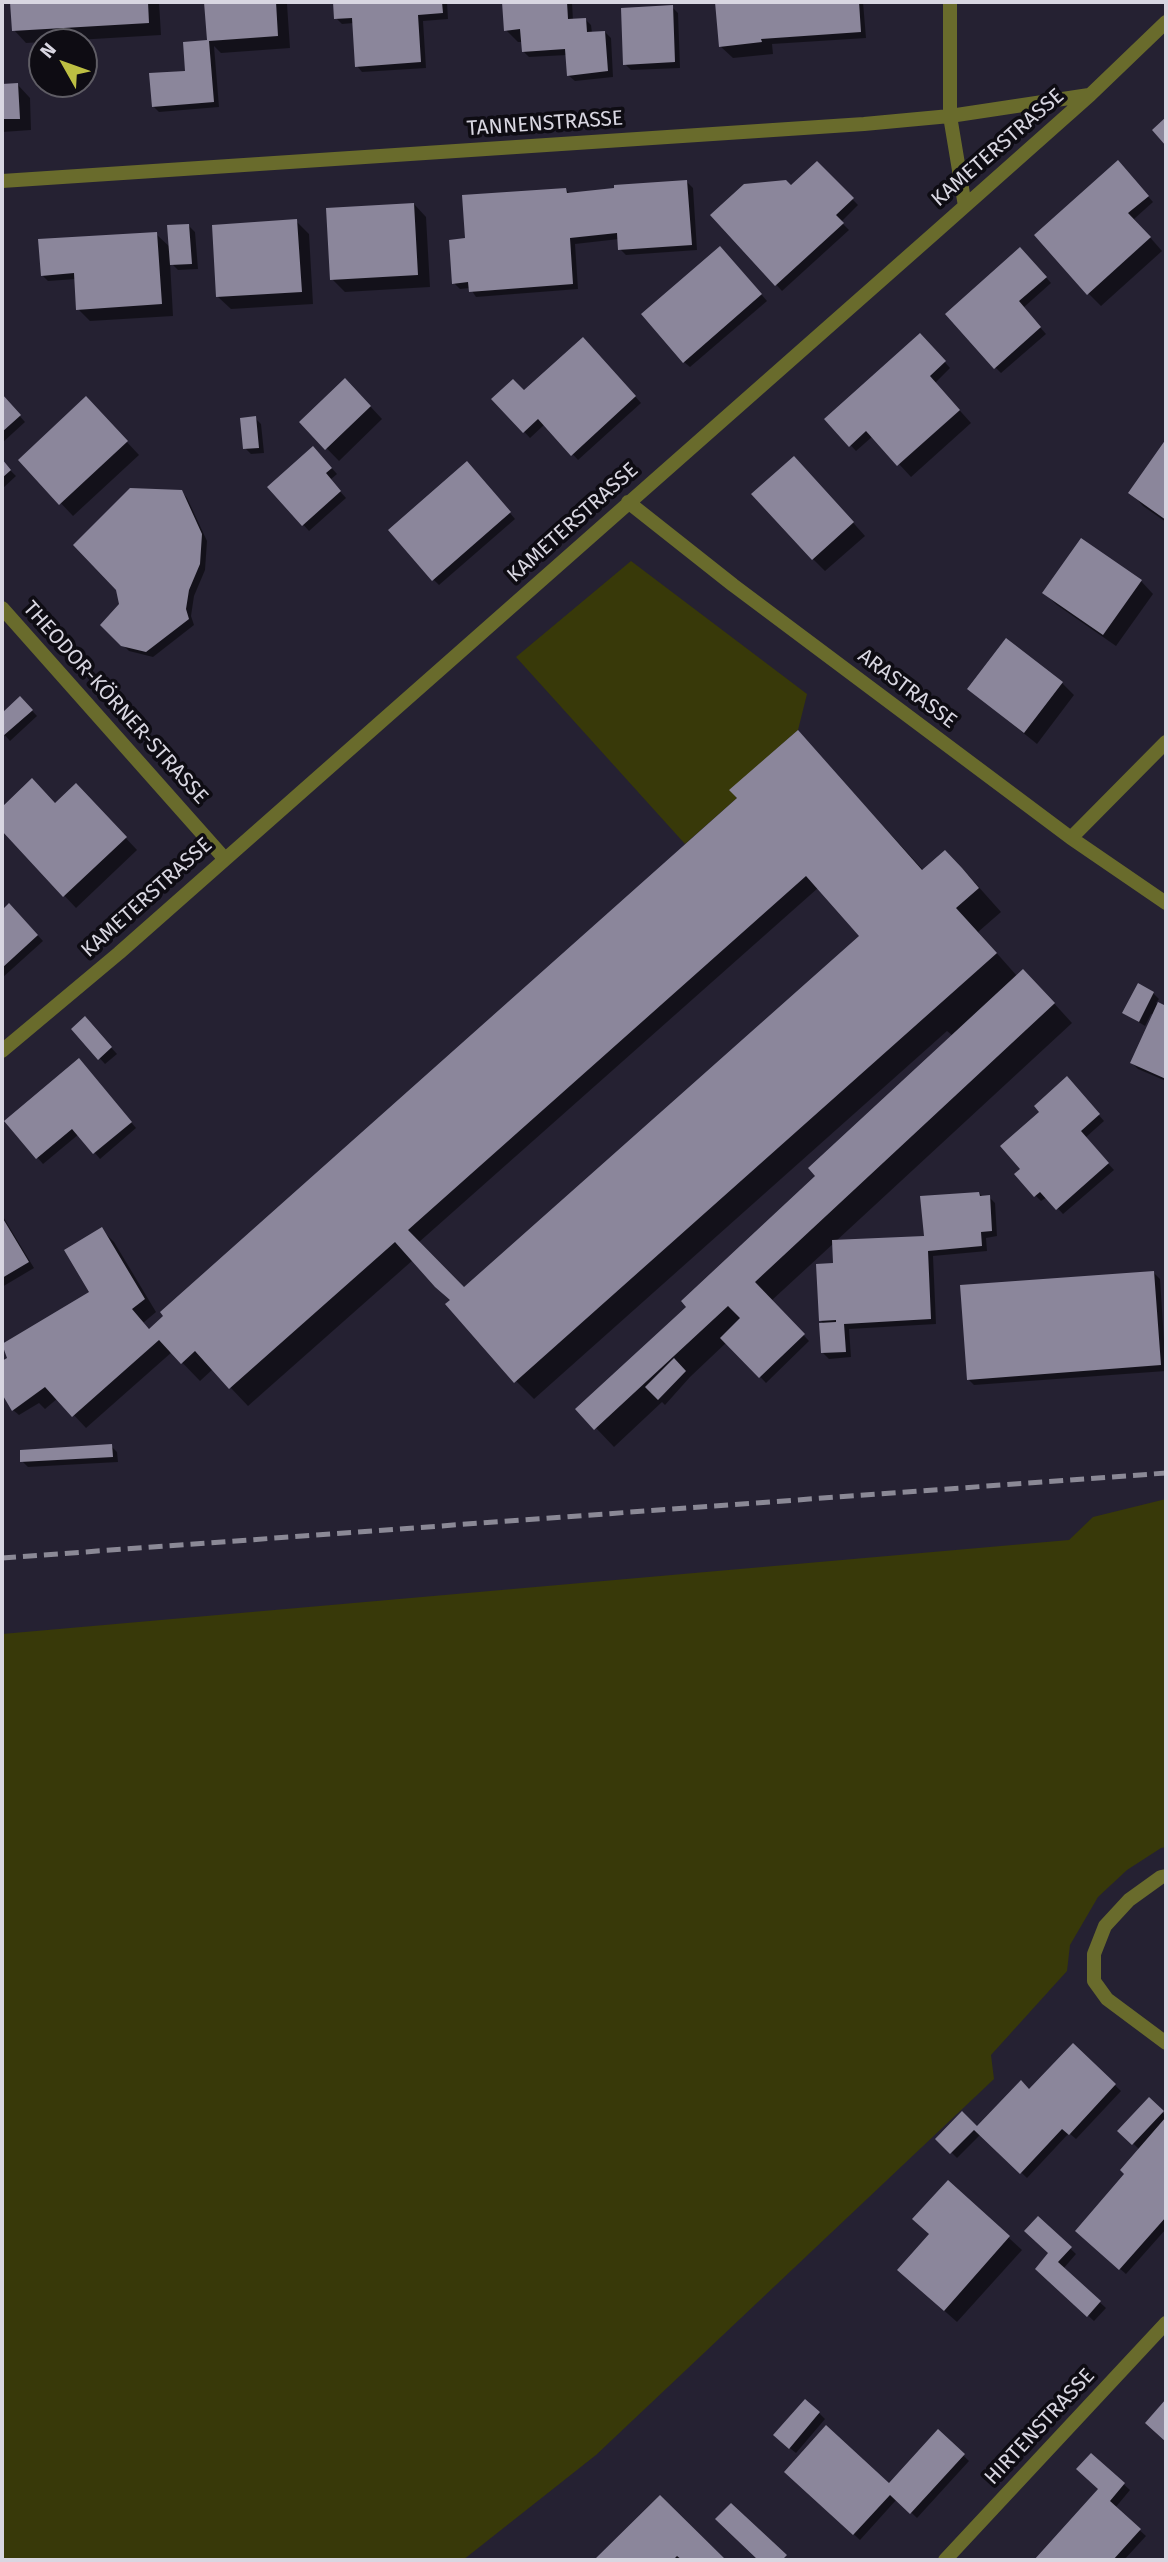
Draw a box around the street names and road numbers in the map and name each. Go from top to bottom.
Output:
street label: KAMETERSTRASSE [927,84,1069,212]
street label: TANNENSTRASSE [466,106,624,142]
street label: KAMETERSTRASSE [502,458,644,588]
street label: THEODOR-KÖRNER-STRASSE [17,596,213,810]
street label: ARASTRASSE [853,644,961,734]
street label: KAMETERSTRASSE [76,833,218,963]
street label: HIRTENSTRASSE [980,2364,1100,2490]

